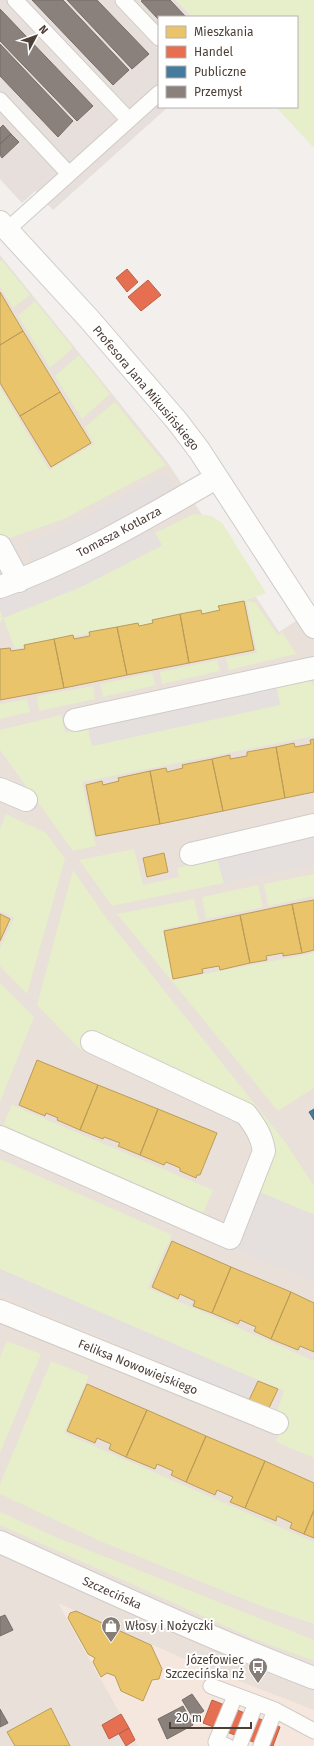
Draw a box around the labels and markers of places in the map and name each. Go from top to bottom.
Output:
shop icon: Włosy i Nożyczki [100,1615,122,1643]
place label: Włosy i Nożyczki [125,1619,213,1633]
place label: Józefowiec Szczecińska nż [165,1653,244,1681]
bus stop icon: Józefowiec Szczecińska nż [247,1656,269,1684]

